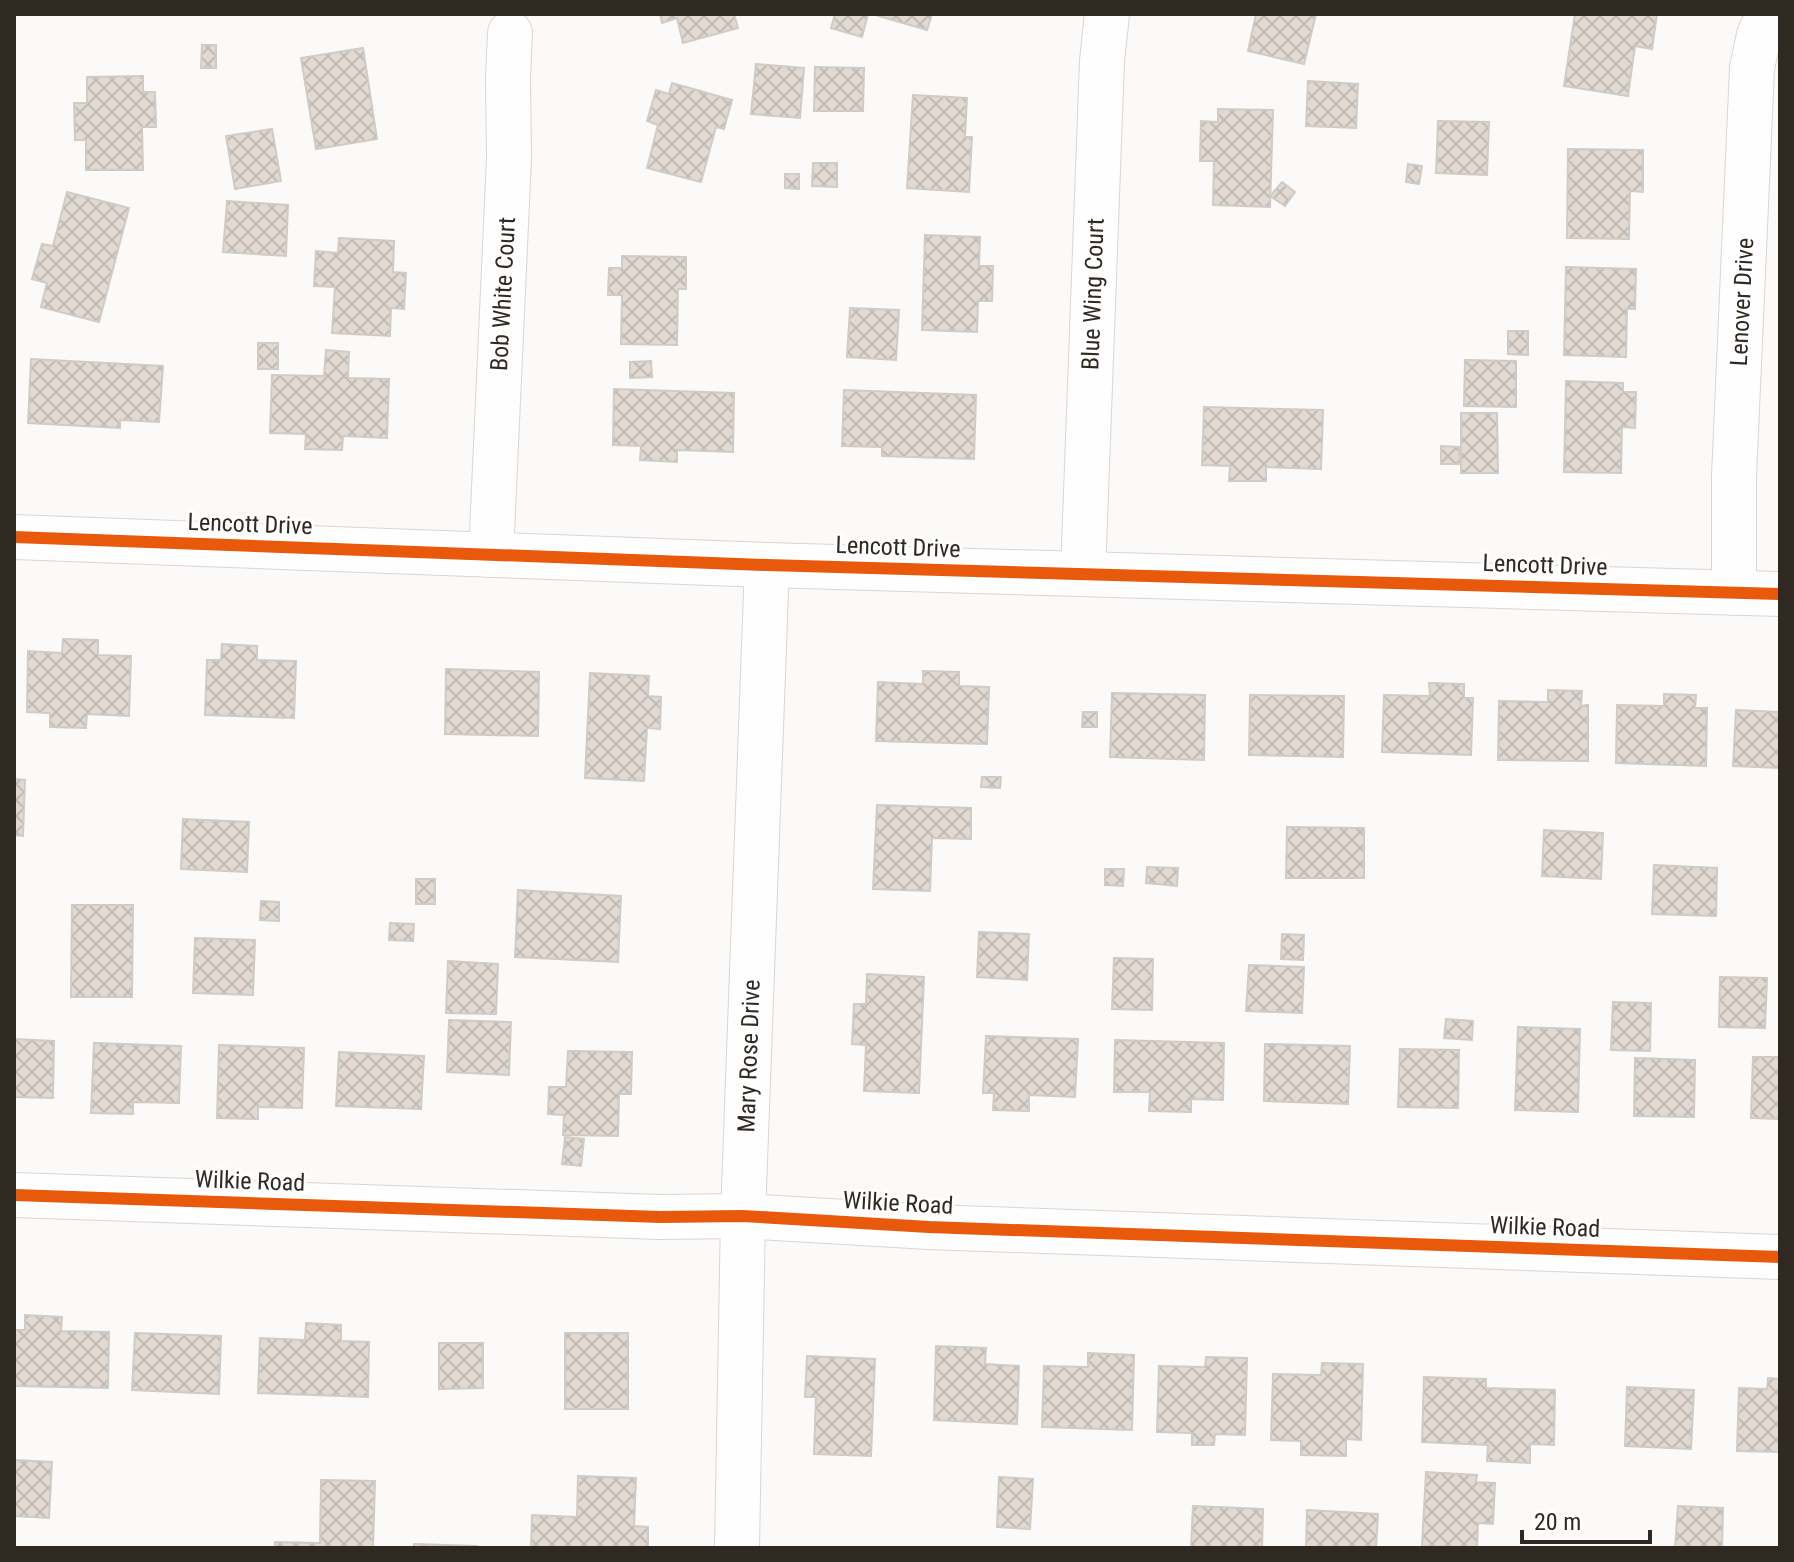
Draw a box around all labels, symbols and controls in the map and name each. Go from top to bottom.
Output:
street label: Bob White Court [485,216,521,372]
street label: Blue Wing Court [1076,218,1110,370]
street label: Lenover Drive [1725,237,1759,367]
street label: Lencott Drive [187,508,313,540]
street label: Lencott Drive [835,531,961,563]
street label: Lencott Drive [1482,549,1608,581]
street label: Mary Rose Drive [732,979,766,1133]
street label: Wilkie Road [194,1165,306,1197]
street label: Wilkie Road [842,1186,954,1220]
street label: Wilkie Road [1489,1211,1601,1243]
scale bar [1522,1494,1650,1544]
text: 20 m [1534,1508,1581,1536]

